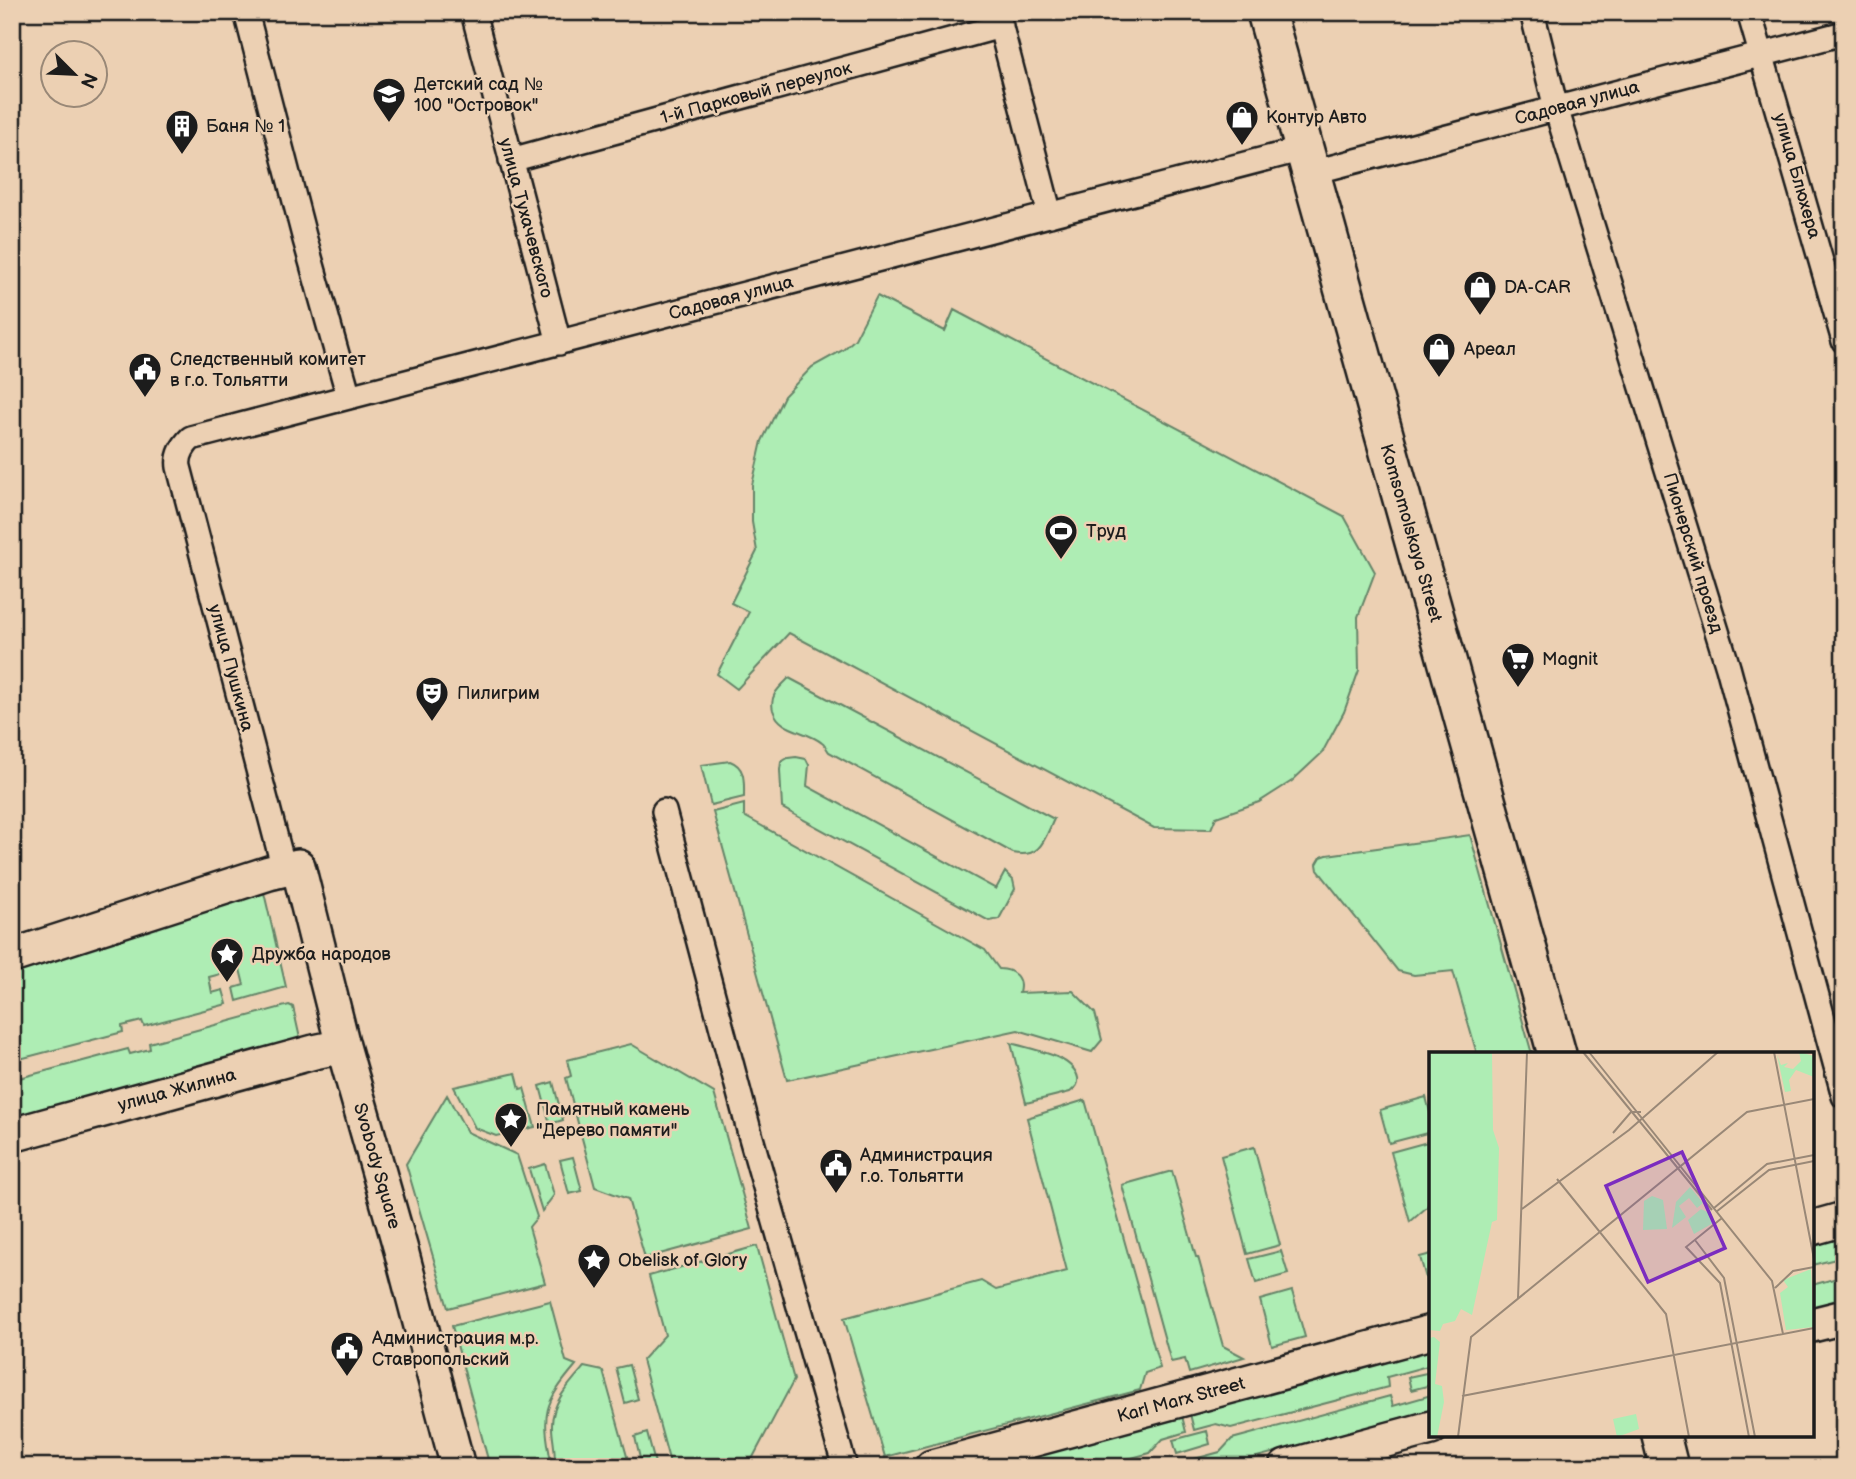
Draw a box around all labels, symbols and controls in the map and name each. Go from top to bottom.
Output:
north arrow [38,38,108,108]
street label: 1-й Парковый переулок [658,57,854,129]
text: N [75,69,102,92]
place label: Детский сад № 100 "Островок" [414,74,543,116]
school or university icon: Детский сад № 100 "Островок" [370,75,408,124]
street label: Садовая улица [1513,76,1642,130]
shop icon: Контур Авто [1223,98,1261,147]
building icon: Баня № 1 [163,107,201,156]
place label: Контур Авто [1266,107,1367,128]
street label: улица Блюхера [1769,111,1825,241]
place label: Баня № 1 [206,116,285,137]
street label: улица Тухачевского [495,136,557,300]
shop icon: DA-CAR [1461,268,1499,317]
street label: Садовая улица [667,271,796,325]
place label: DA-CAR [1504,277,1571,298]
shop icon: Ареал [1420,330,1458,379]
place label: Ареал [1463,339,1516,360]
place label: Следственный комитет в г.о. Тольятти [170,349,366,391]
public building icon: Следственный комитет в г.о. Тольятти [126,350,164,399]
street label: Komsomolskaya Street [1376,442,1447,625]
street label: Пионерский проезд [1659,470,1727,636]
sports icon: Труд [1042,512,1080,561]
place label: Труд [1086,521,1126,542]
street label: улица Пушкина [204,602,258,734]
supermarket icon: Magnit [1499,640,1537,689]
place label: Magnit [1542,649,1598,670]
theatre icon: Пилигрим [413,674,451,723]
place label: Пилигрим [457,683,540,704]
place icon: Дружба народов [208,935,246,984]
place label: Дружба народов [252,944,391,965]
inset map [1429,1052,1814,1437]
street label: улица Жилина [116,1064,239,1116]
place label: Памятный камень "Дерево памяти" [536,1099,690,1141]
place icon: Памятный камень "Дерево памяти" [492,1100,530,1149]
street label: Svobody Square [349,1101,405,1232]
place label: Администрация г.о. Тольятти [859,1145,993,1187]
public building icon: Администрация г.о. Тольятти [817,1146,855,1195]
place icon: Obelisk of Glory [575,1241,613,1290]
place label: Obelisk of Glory [618,1250,748,1271]
place label: Администрация м.р. Ставропольский [371,1328,539,1370]
public building icon: Администрация м.р. Ставропольский [328,1329,366,1378]
street label: Karl Marx Street [1115,1373,1248,1427]

